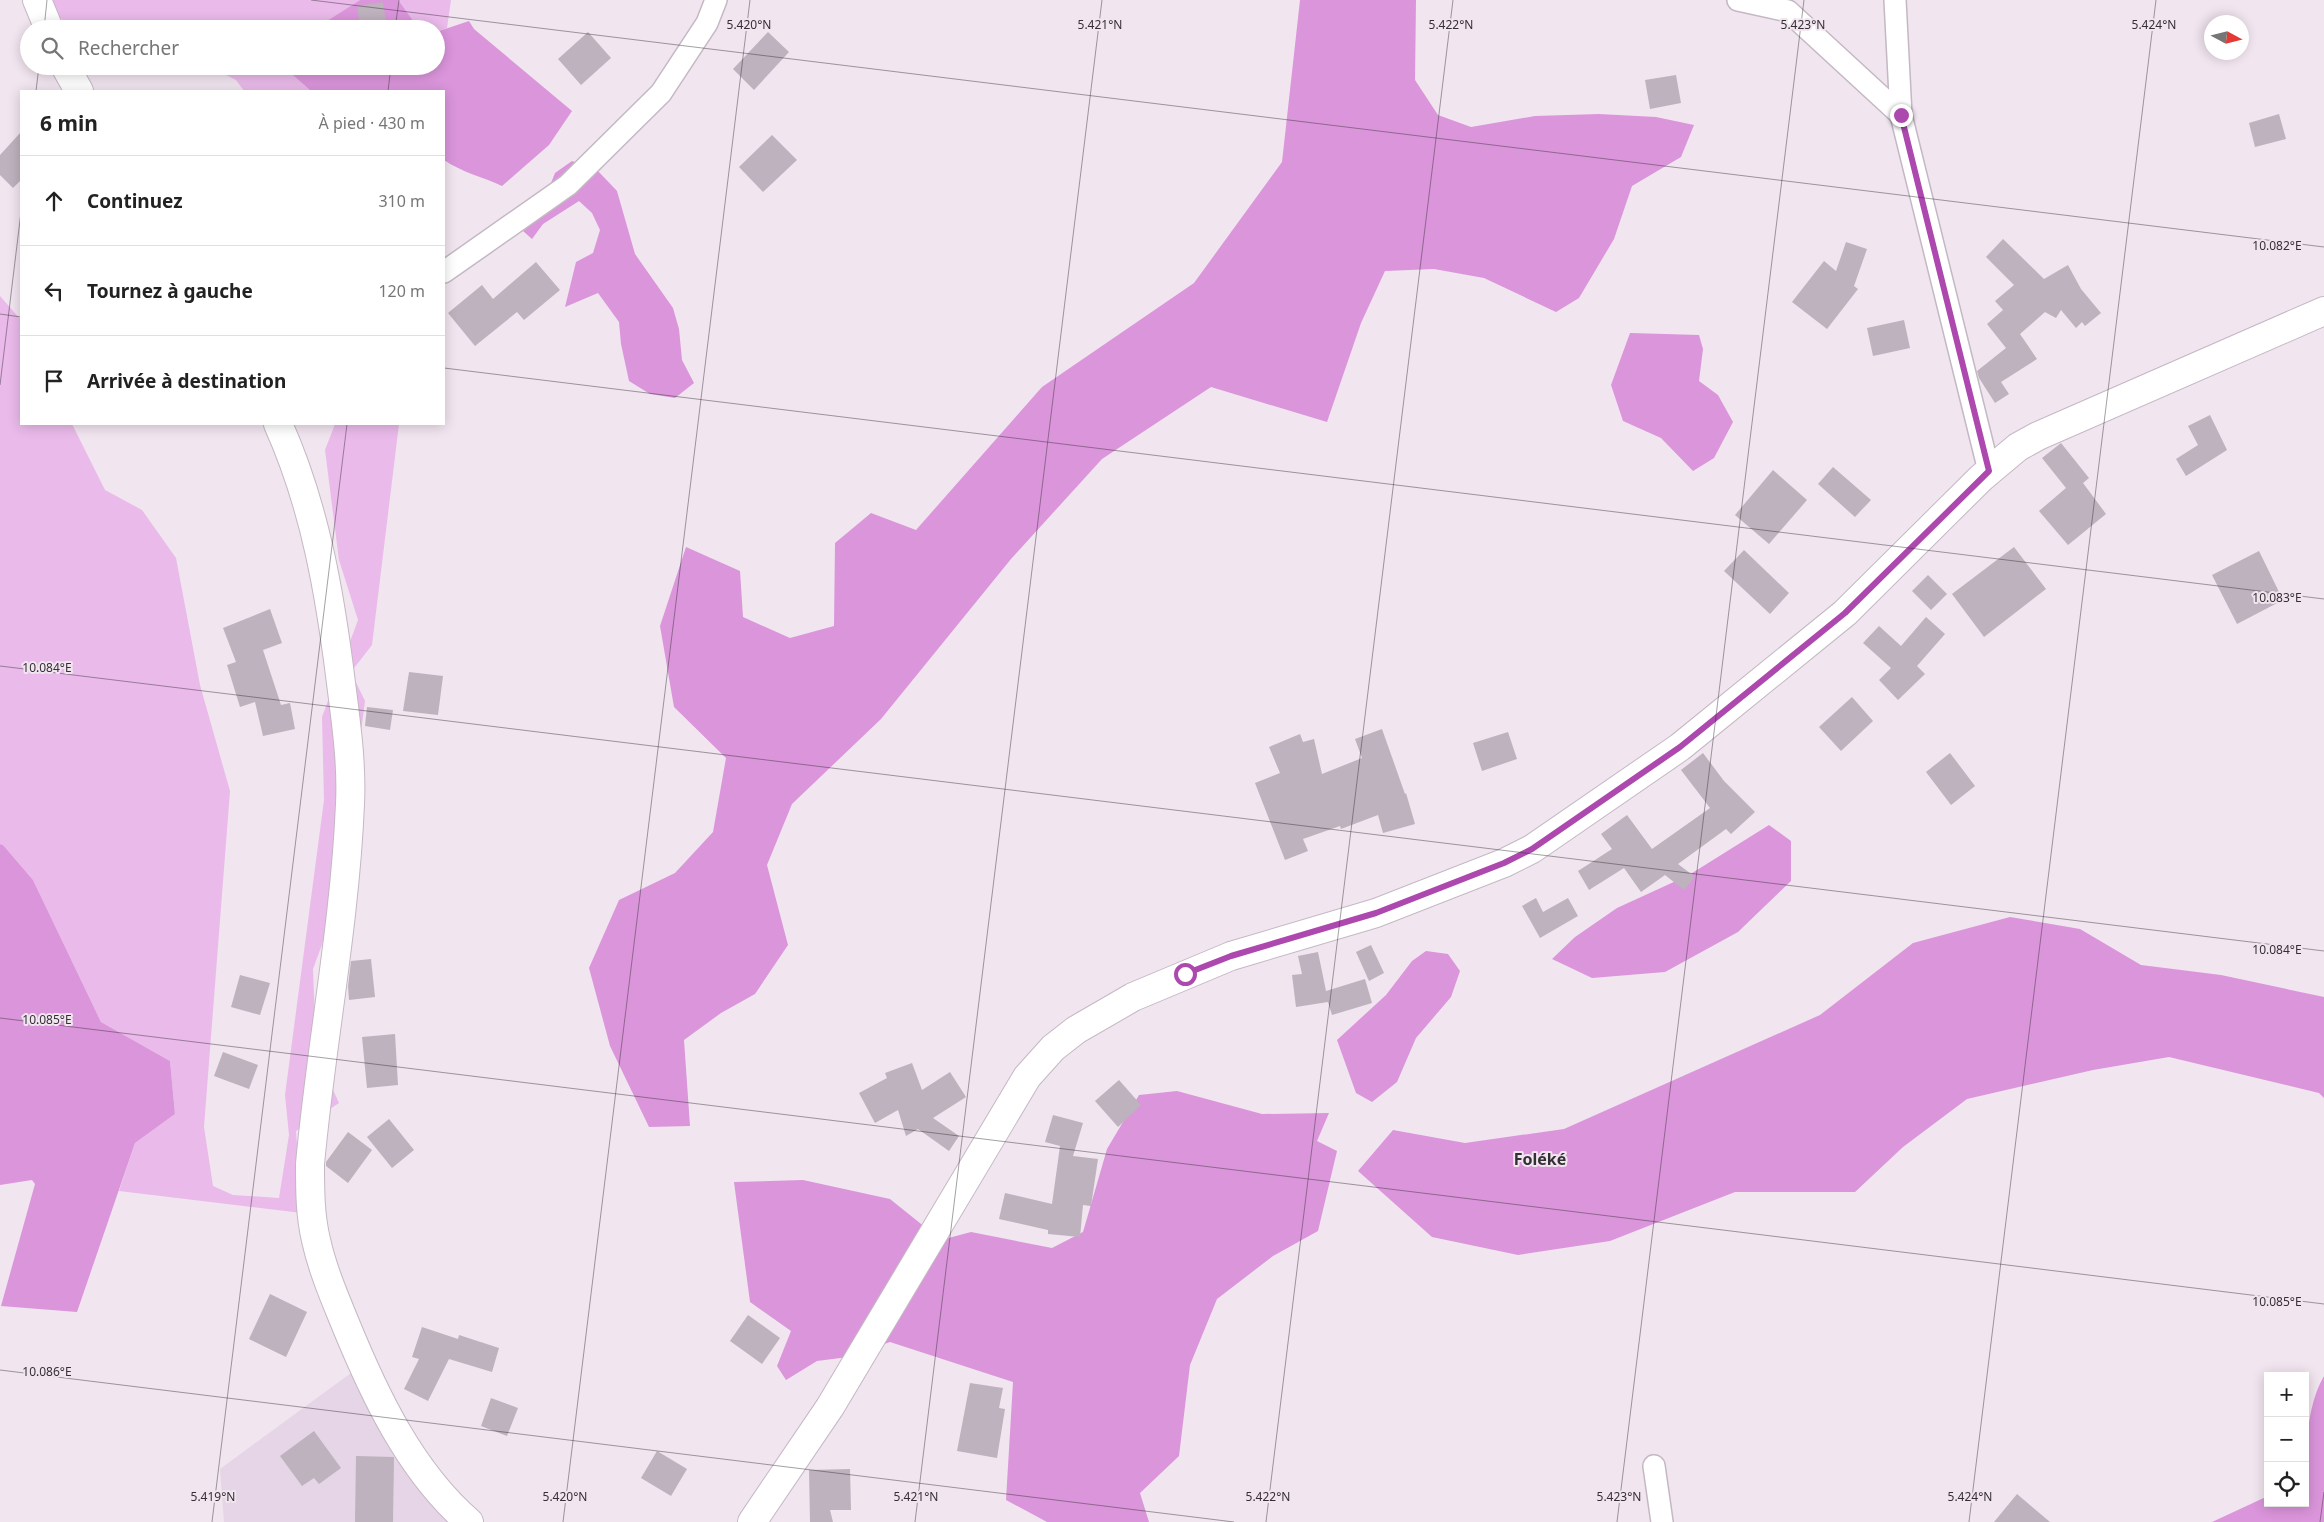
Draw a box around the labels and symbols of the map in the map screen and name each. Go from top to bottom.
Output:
north arrow [2204,15,2249,60]
text: 5.420°N [727,16,771,33]
text: 5.421°N [1078,16,1122,33]
text: 5.422°N [1429,16,1473,33]
text: 5.423°N [1781,16,1825,33]
text: 5.424°N [2132,16,2176,33]
route end [1890,104,1913,127]
text: 10.082°E [2252,237,2302,254]
text: 10.083°E [2252,589,2302,606]
text: 10.084°E [22,659,72,676]
text: 10.084°E [2252,941,2302,958]
route start [1174,963,1197,986]
text: 10.085°E [22,1011,72,1028]
district label: Foléké [1514,1148,1566,1170]
text: 10.085°E [2252,1293,2302,1310]
text: 10.086°E [22,1363,72,1380]
text: 5.419°N [191,1488,235,1505]
text: 5.420°N [543,1488,587,1505]
text: 5.421°N [894,1488,938,1505]
text: 5.422°N [1246,1488,1290,1505]
text: 5.423°N [1597,1488,1641,1505]
text: 5.424°N [1948,1488,1992,1505]

